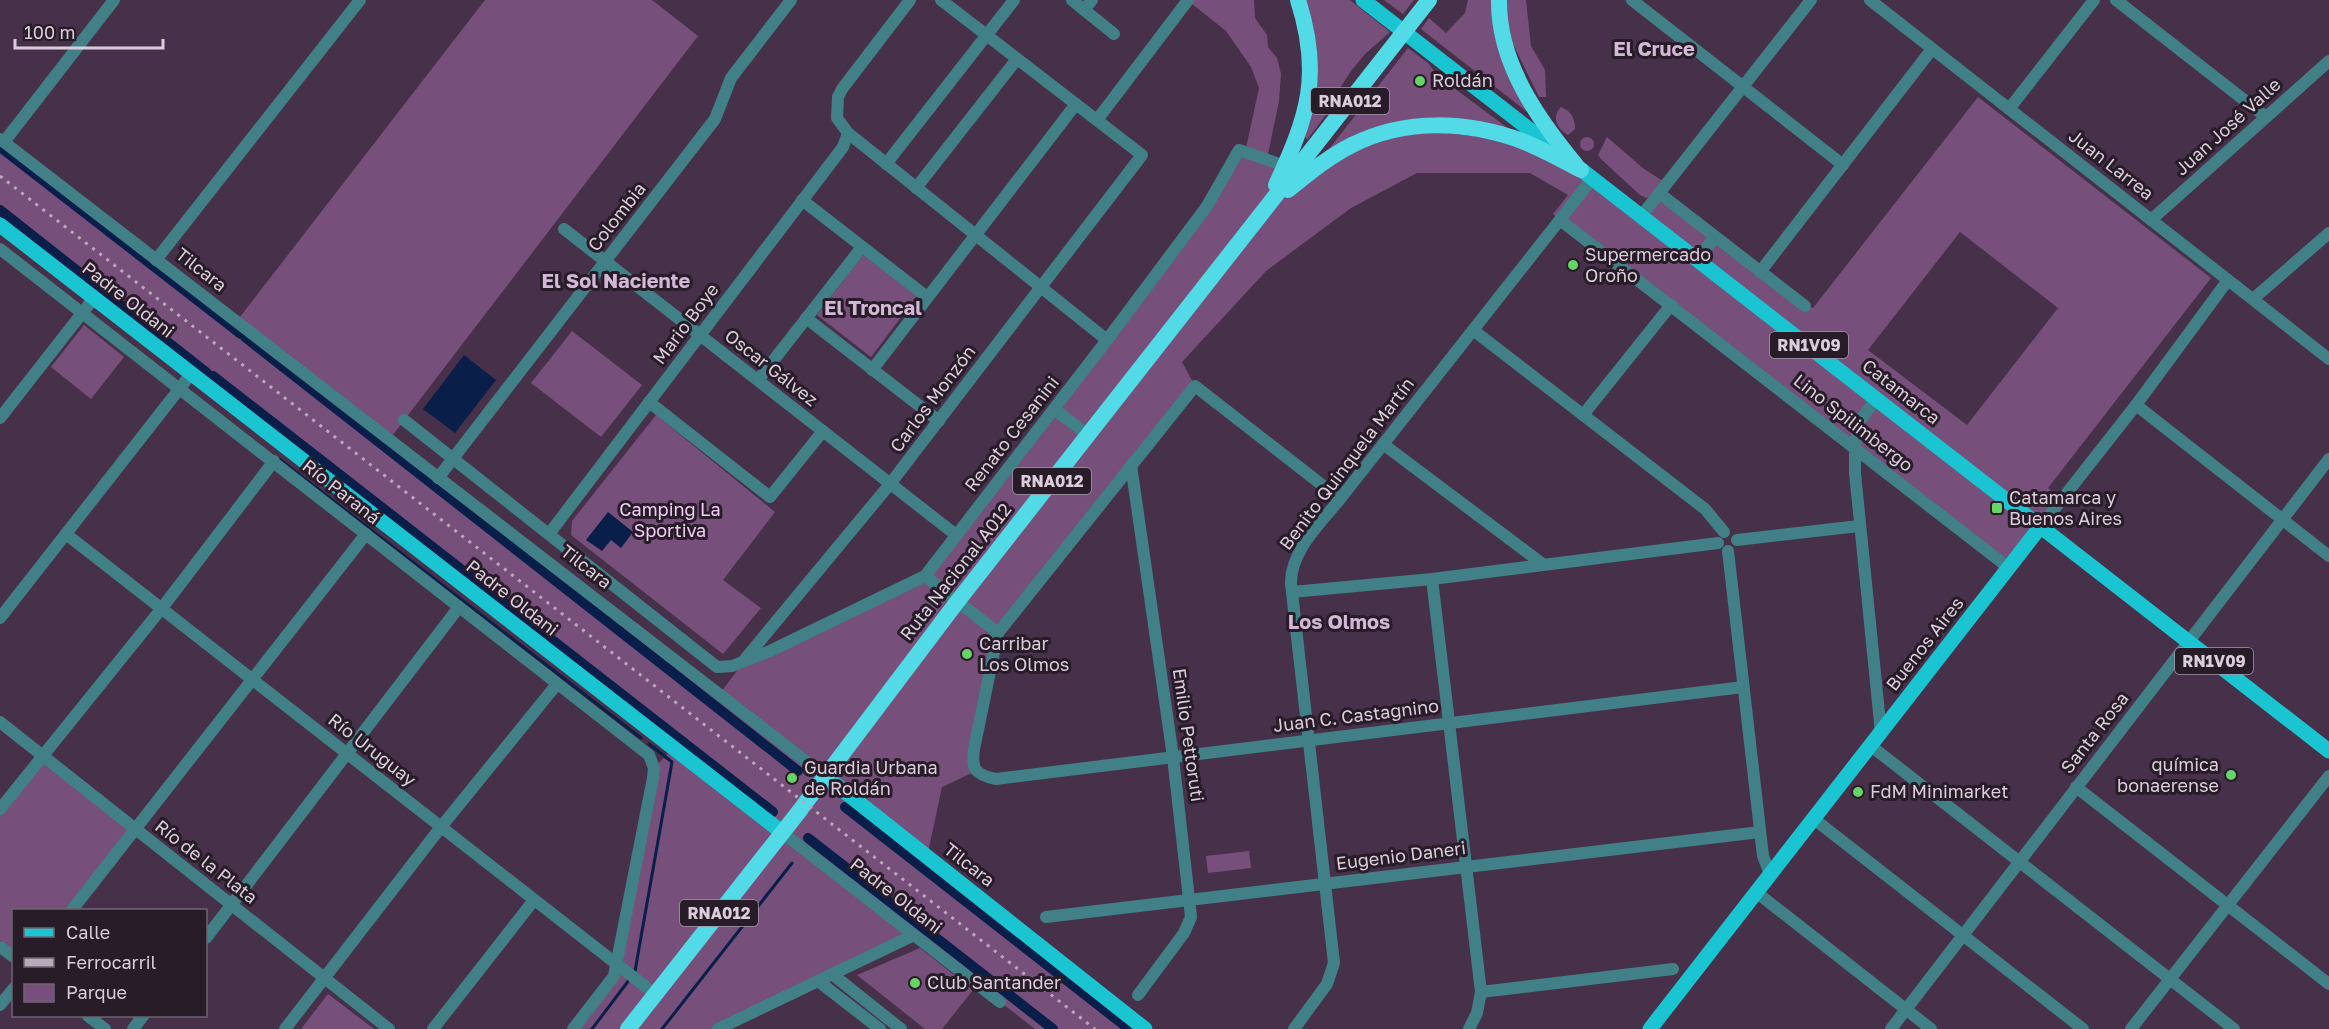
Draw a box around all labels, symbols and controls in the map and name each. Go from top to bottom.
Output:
scale bar [15,12,164,50]
text: 100 m [24,21,75,43]
district label: El Cruce [1613,36,1695,60]
place label: Roldán [1432,69,1493,91]
street label: Juan José Valle [2170,73,2285,180]
marker: Roldán [1413,74,1427,88]
road number: RNA012 [1311,88,1389,114]
street label: Juan Larrea [2065,124,2158,204]
street label: Colombia [582,178,650,255]
street label: Tilcara [172,243,231,296]
place label: Supermercado Oroño [1585,243,1711,286]
street label: Padre Oldani [78,256,179,342]
marker: Supermercado Oroño [1566,258,1580,272]
district label: El Sol Naciente [542,268,691,292]
street label: Mario Boye [648,279,723,368]
district label: El Troncal [824,295,922,319]
street label: Oscar Gálvez [721,324,823,410]
road number: RN1V09 [1770,332,1848,358]
street label: Carlos Monzón [885,341,980,456]
street label: Catamarca [1858,354,1945,428]
street label: Lino Spilimbergo [1789,369,1918,476]
street label: Renato Cesanini [959,371,1063,495]
street label: Benito Quinquela Martín [1274,373,1418,554]
street label: Río Paraná [298,454,385,528]
road number: RNA012 [1013,468,1091,494]
place label: Catamarca y Buenos Aires [2009,486,2122,529]
park label: Camping La Sportiva [619,498,721,541]
street label: Ruta Nacional A012 [895,498,1016,644]
marker: Catamarca y Buenos Aires [1990,501,2004,515]
street label: Tilcara [557,540,616,593]
street label: Padre Oldani [462,554,563,640]
street label: Buenos Aires [1881,592,1968,695]
district label: Los Olmos [1288,609,1390,633]
place label: Carribar Los Olmos [979,632,1069,675]
marker: Carribar Los Olmos [960,647,974,661]
road number: RN1V09 [2175,648,2253,674]
street label: Emilio Pettoruti [1169,667,1209,803]
street label: Santa Rosa [2056,687,2133,777]
street label: Juan C. Castagnino [1272,694,1440,736]
street label: Río Uruguay [324,708,421,790]
place label: química bonaerense [2117,753,2219,796]
place label: Guardia Urbana de Roldán [804,756,938,799]
marker: química bonaerense [2224,768,2238,782]
marker: Guardia Urbana de Roldán [785,771,799,785]
place label: FdM Minimarket [1870,780,2008,802]
marker: FdM Minimarket [1851,785,1865,799]
street label: Río de la Plata [151,814,262,908]
street label: Eugenio Daneri [1335,836,1467,874]
street label: Tilcara [940,838,999,891]
street label: Padre Oldani [846,852,947,938]
road number: RNA012 [680,900,758,926]
legend [12,909,207,1017]
text: Calle [66,921,110,943]
text: Ferrocarril [66,951,156,973]
place label: Club Santander [927,971,1061,993]
marker: Club Santander [908,976,922,990]
text: Parque [66,981,127,1003]

